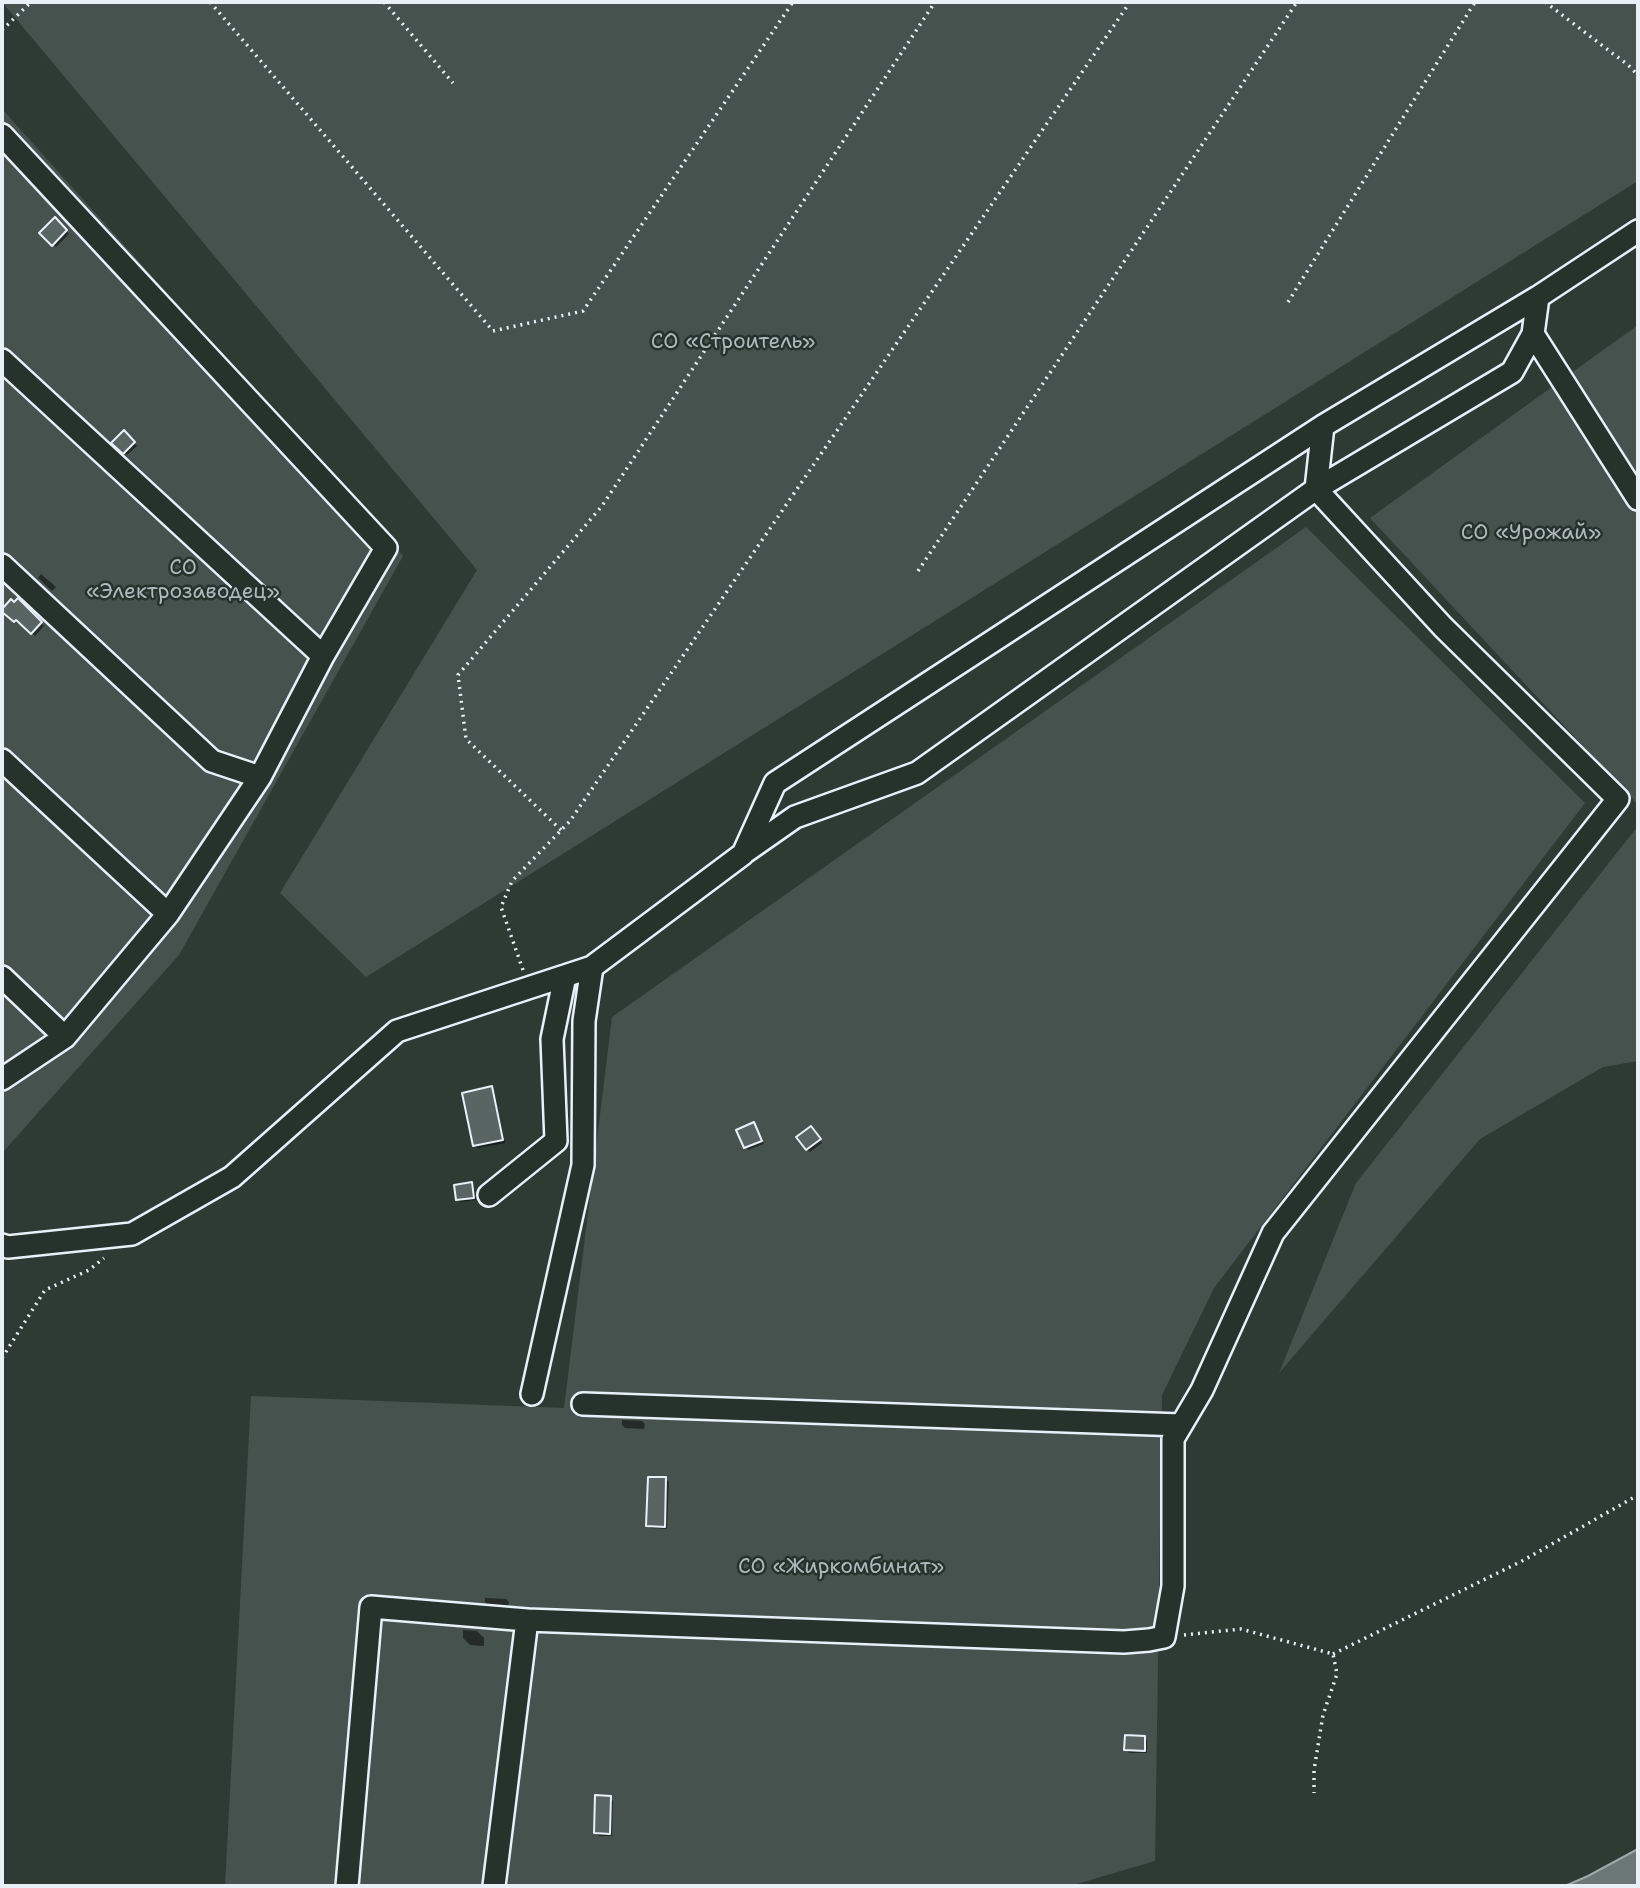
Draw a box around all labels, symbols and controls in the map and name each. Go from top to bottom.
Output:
park label: СО «Строитель» [651,330,815,356]
park label: СО «Урожай» [1461,521,1601,547]
park label: СО «Электрозаводец» [86,556,280,606]
park label: СО «Жиркомбинат» [738,1555,944,1581]

